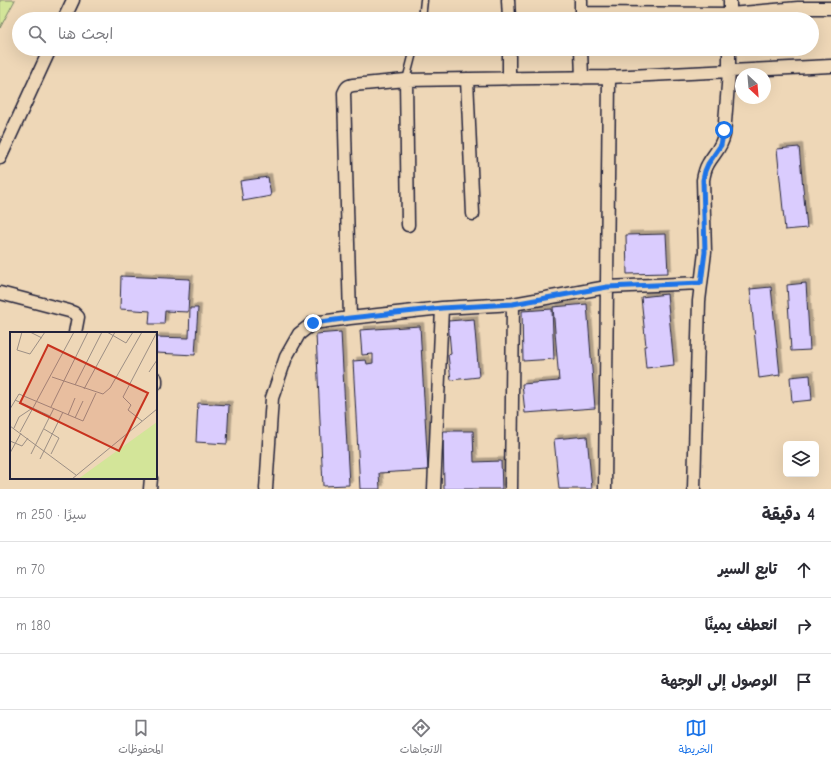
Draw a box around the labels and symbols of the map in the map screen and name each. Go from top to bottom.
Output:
north arrow [735,68,771,104]
route start [715,121,733,139]
route end [304,314,322,332]
inset map [10,332,157,479]

